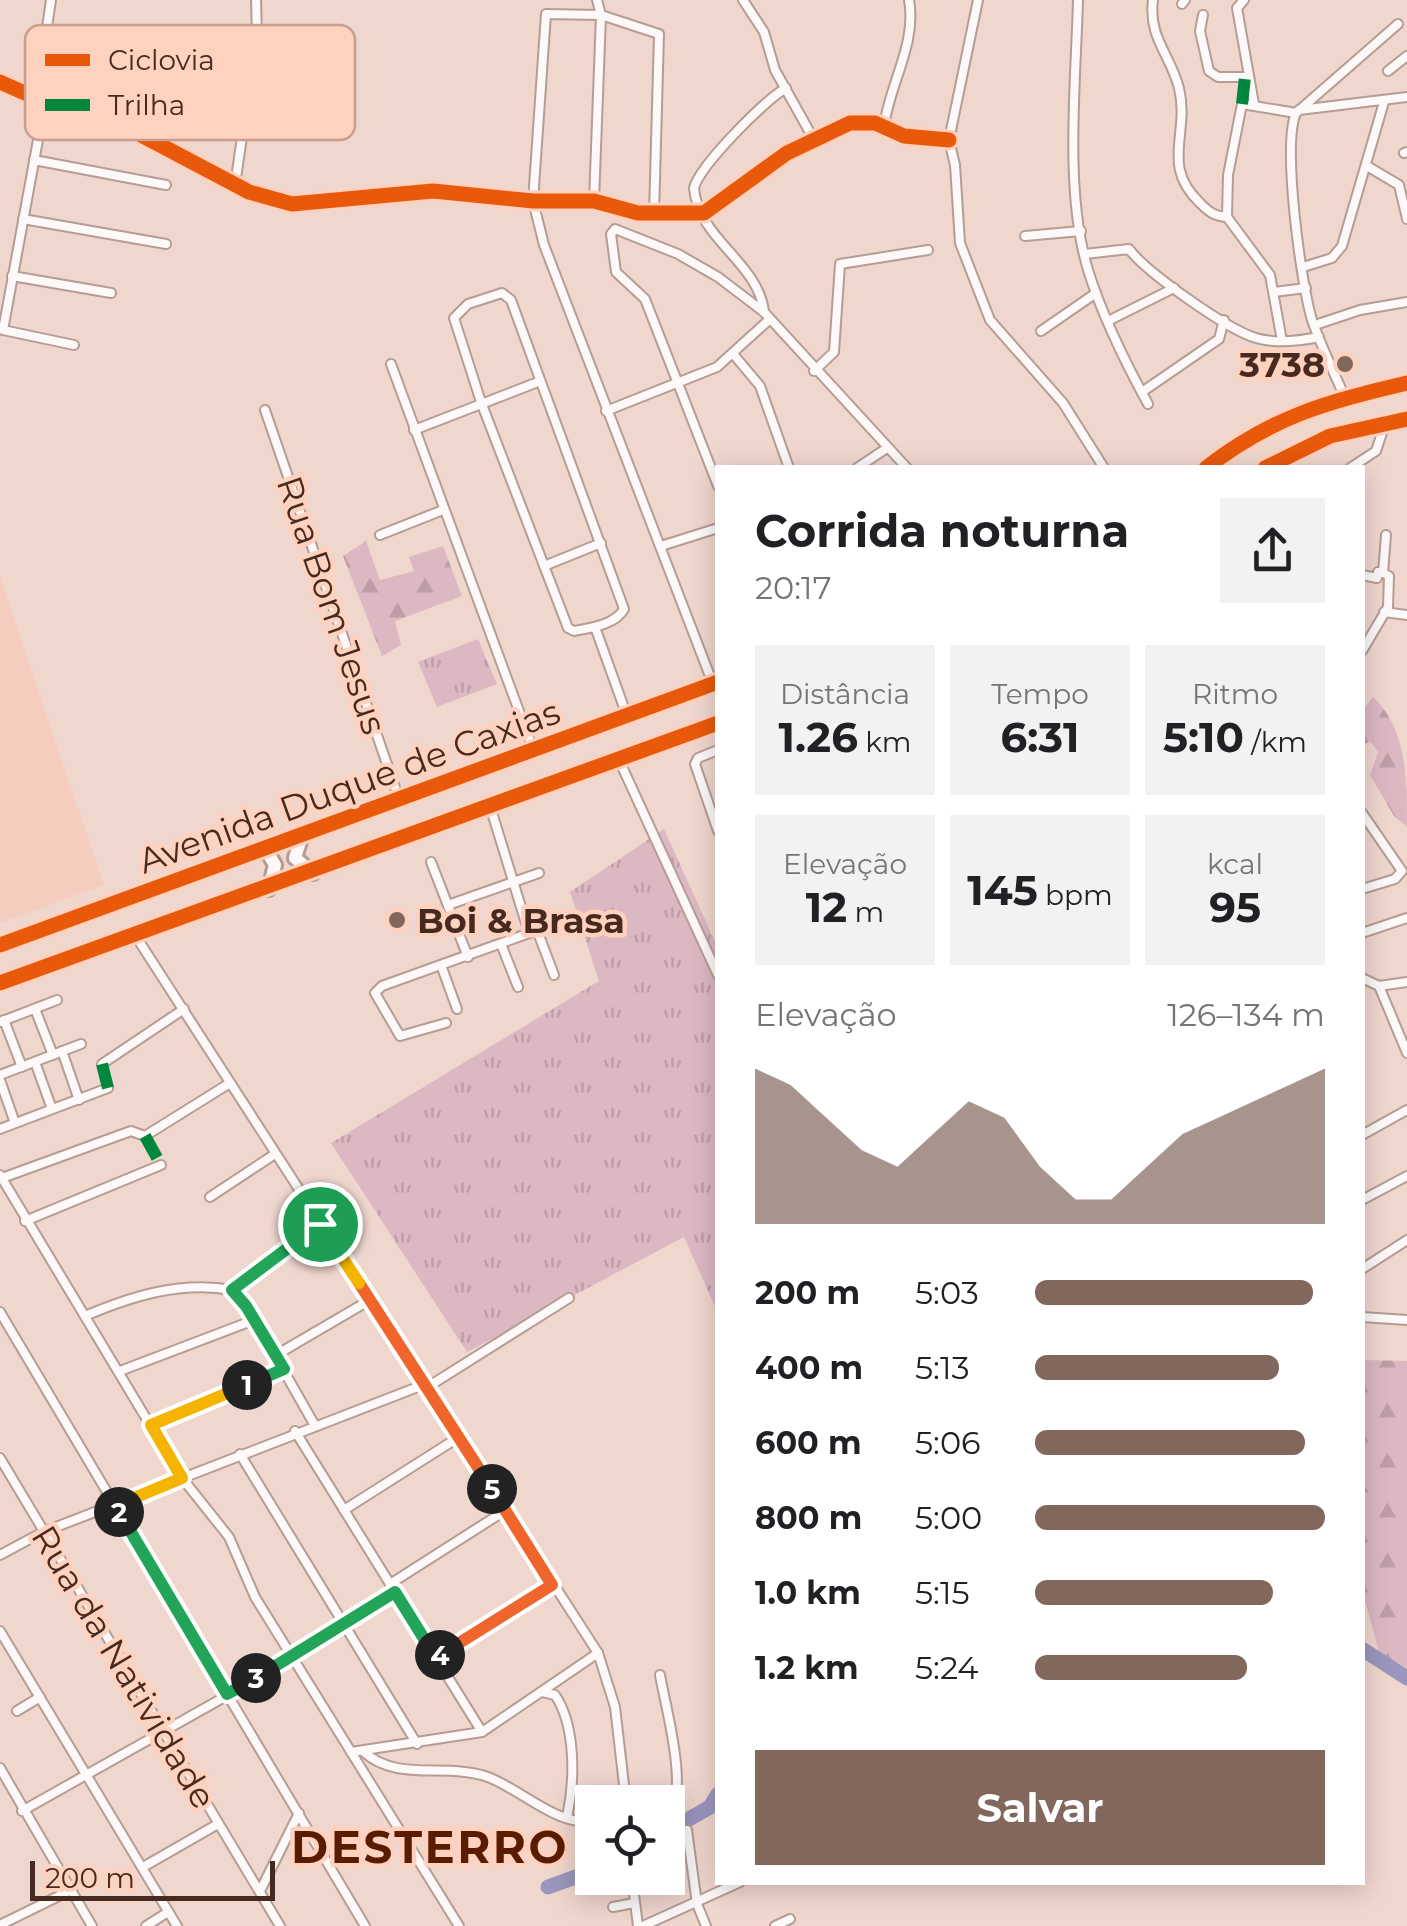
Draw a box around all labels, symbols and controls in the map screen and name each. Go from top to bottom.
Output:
legend [25,25,355,140]
text: Ciclovia [108,43,215,77]
text: Trilha [108,88,185,122]
place label: 3738 [1238,343,1325,386]
marker: 3738 [1334,353,1356,375]
street label: Rua Bom Jesus [268,471,396,739]
button: share [1220,498,1325,603]
text: Corrida noturna [755,503,1129,558]
text: 20:17 [755,568,831,607]
text: Distância [780,677,910,711]
text: Tempo [991,677,1089,711]
text: Ritmo [1192,677,1278,711]
street label: Avenida Duque de Caxias [132,690,566,882]
text: 1.26 [778,711,858,763]
text: 6:31 [1000,711,1080,763]
text: 5:10 [1163,711,1244,763]
text: km [858,725,912,759]
text: /km [1244,725,1307,759]
text: Elevação [783,847,907,881]
text: kcal [1207,847,1263,881]
text: 145 [967,864,1038,916]
text: bpm [1038,878,1113,912]
text: 12 [806,881,847,933]
text: 95 [1209,881,1261,933]
text: m [847,895,884,929]
place label: Boi & Brasa [417,899,625,942]
marker: Boi & Brasa [386,909,408,931]
text: Elevação [755,995,897,1034]
text: 126–134 m [1167,995,1325,1034]
pin [278,1182,363,1267]
icon: arrive [293,1197,348,1252]
text: 200 m [755,1273,860,1312]
text: 5:03 [915,1273,979,1312]
text: 400 m [755,1348,863,1387]
text: 5:13 [915,1348,970,1387]
pin: 1 [222,1360,272,1410]
text: 1 [242,1368,252,1402]
text: 600 m [755,1423,861,1462]
text: 5:06 [915,1423,981,1462]
pin: 5 [467,1464,517,1514]
text: 5 [484,1472,500,1506]
pin: 2 [94,1487,144,1537]
text: 2 [111,1495,127,1529]
text: 800 m [755,1498,862,1537]
text: 5:00 [915,1498,982,1537]
street label: Rua da Natividade [23,1518,225,1816]
text: 1.0 km [755,1573,861,1612]
text: 5:15 [915,1573,970,1612]
pin: 4 [415,1630,465,1680]
text: 4 [430,1638,450,1672]
text: 1.2 km [755,1648,859,1687]
text: 5:24 [915,1648,979,1687]
pin: 3 [231,1653,281,1703]
text: 3 [248,1661,264,1695]
button: Salvar [755,1750,1325,1865]
map controls [575,1785,685,1895]
button: locate [575,1785,685,1895]
district label: DESTERRO [291,1819,569,1874]
scale bar [30,1856,275,1900]
text: 200 m [45,1861,135,1895]

